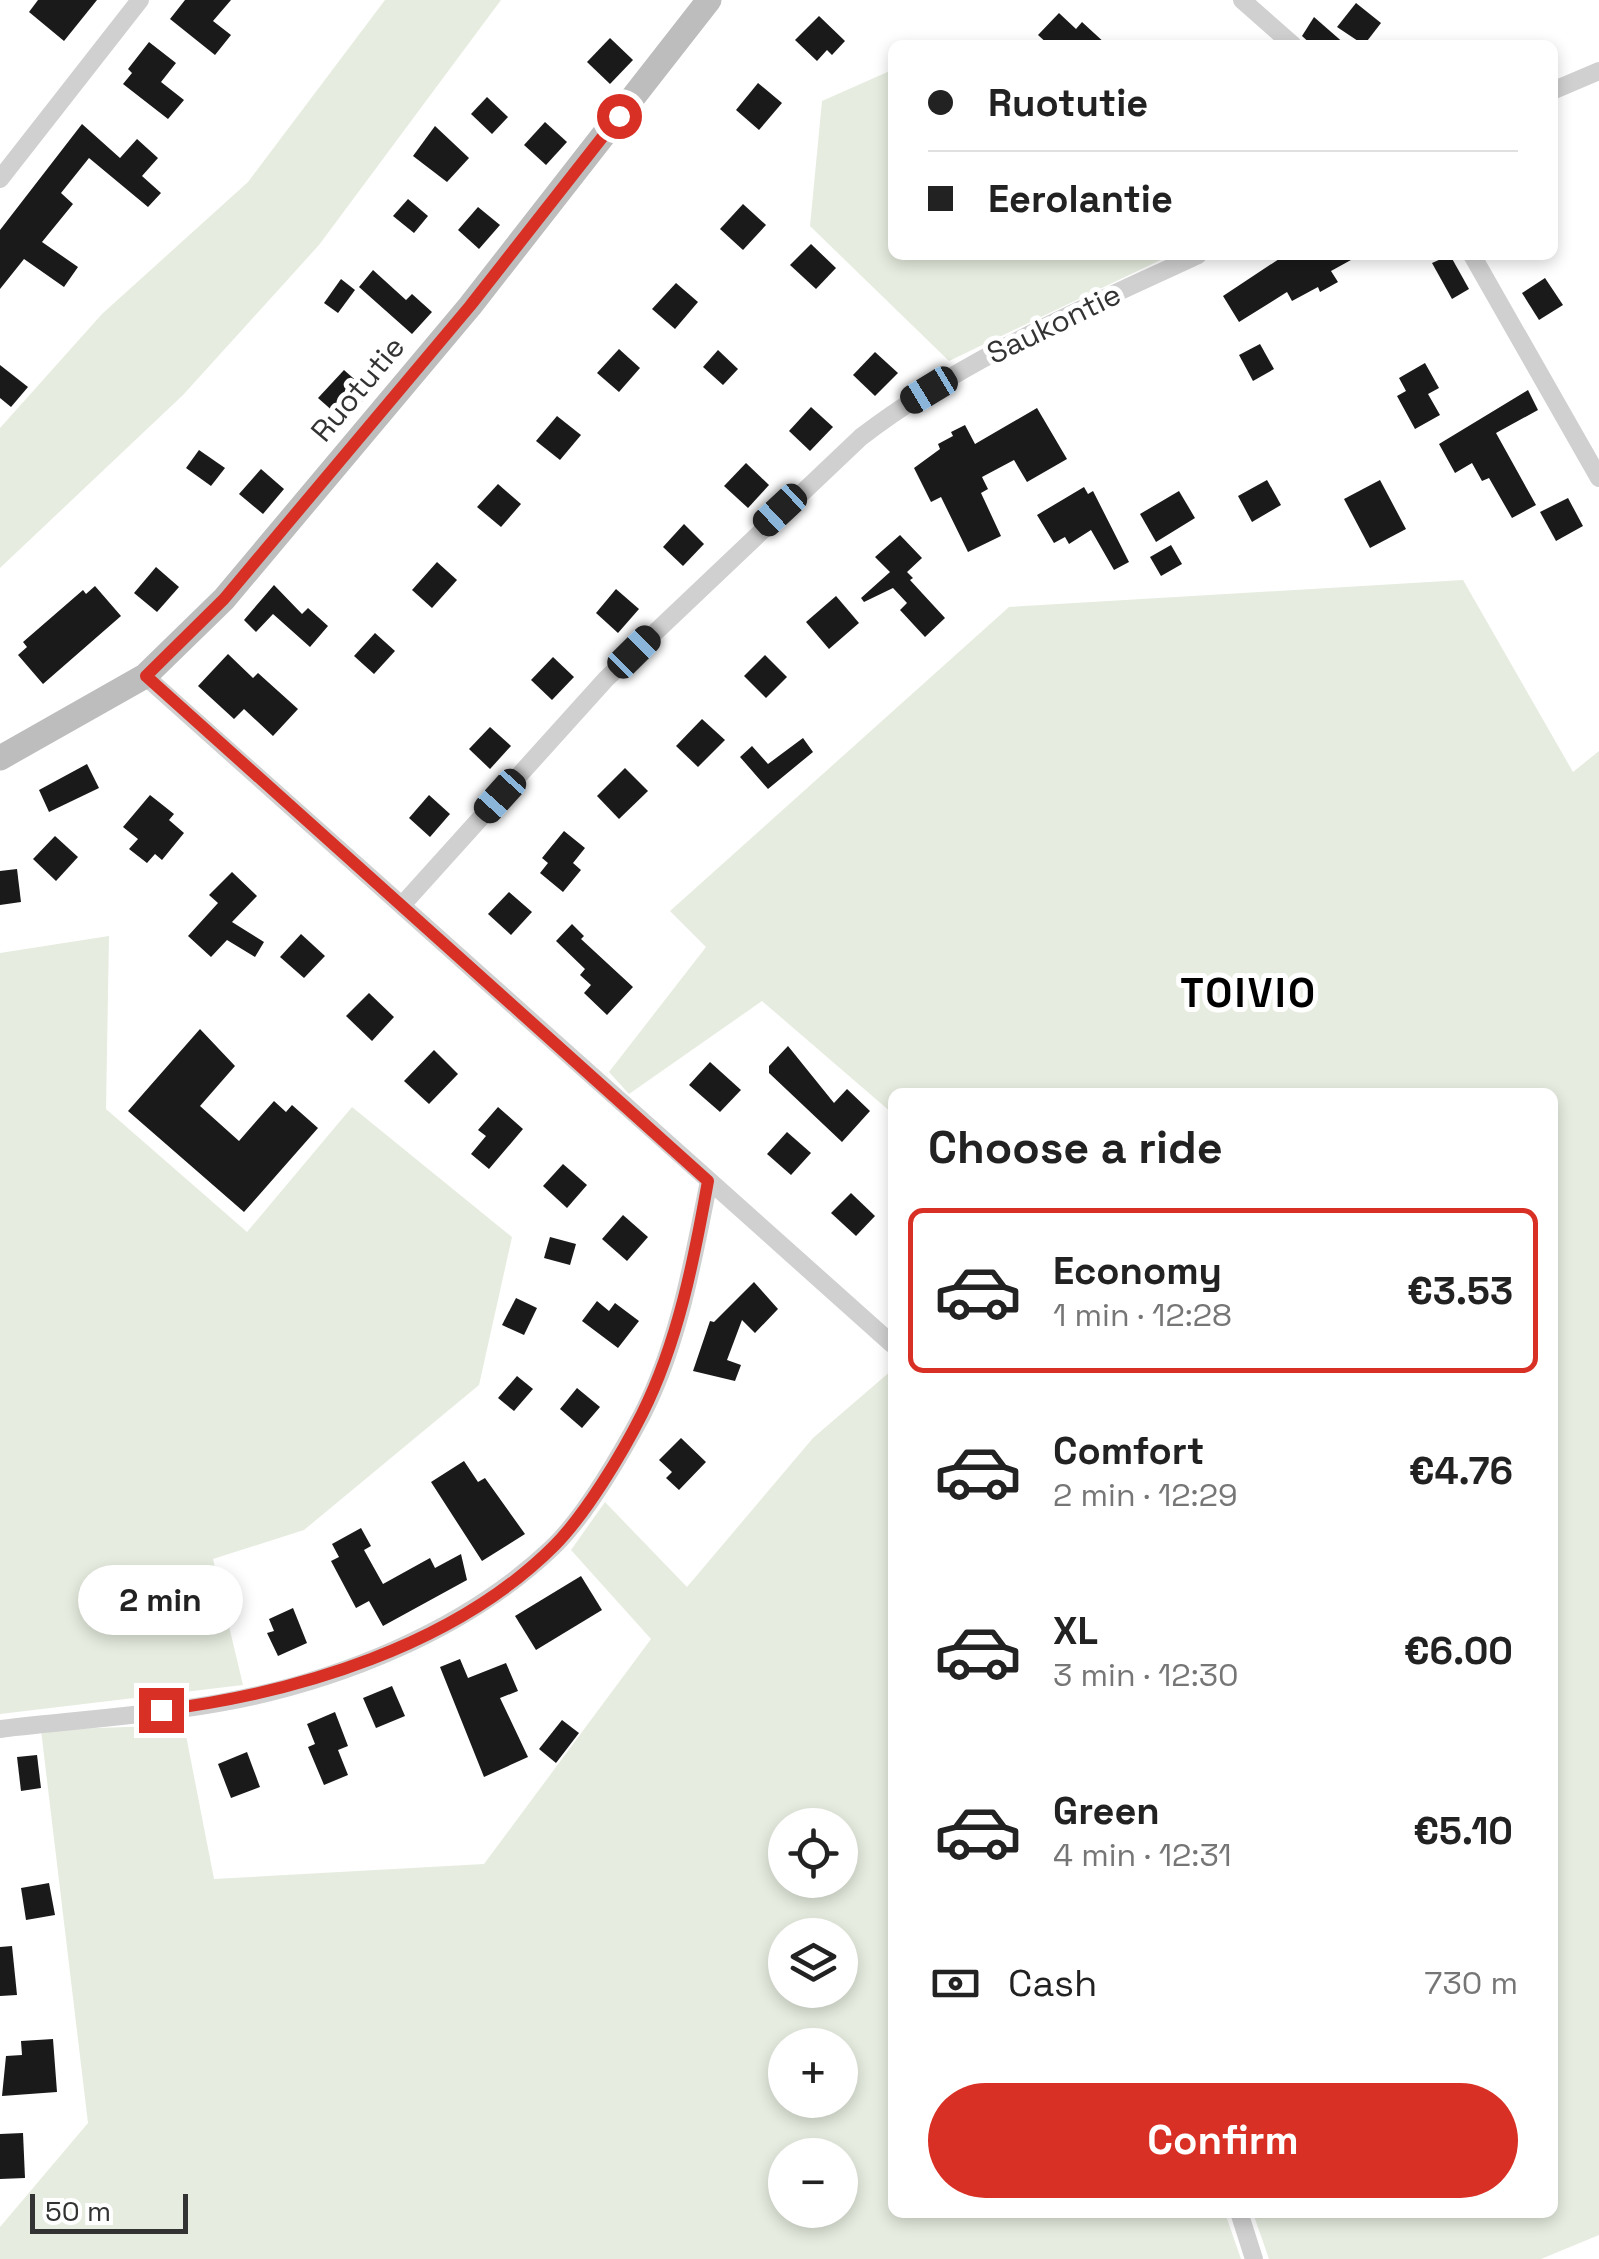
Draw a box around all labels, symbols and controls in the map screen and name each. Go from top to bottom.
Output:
text: Ruotutie [988,79,1148,127]
route start [597,94,642,139]
text: Eerolantie [988,175,1173,223]
street label: Saukontie [980,274,1127,373]
street label: Ruotutie [302,328,413,450]
car [896,362,962,418]
car [748,479,812,541]
car [602,620,666,684]
car [469,764,531,828]
district label: TOIVIO [1180,968,1318,1019]
text: Choose a ride [928,1119,1223,1176]
icon: car [933,1246,1023,1336]
text: Economy [1053,1247,1222,1295]
text: €3.53 [1407,1267,1513,1315]
text: 1 min · 12:28 [1053,1295,1232,1335]
icon: car [933,1426,1023,1516]
text: Comfort [1053,1427,1204,1475]
text: €4.76 [1409,1447,1513,1495]
text: 2 min · 12:29 [1053,1475,1238,1515]
callout: 2 min [79,1565,244,1635]
text: 2 min [119,1580,202,1620]
icon: car [933,1606,1023,1696]
text: XL [1053,1607,1098,1655]
text: €6.00 [1404,1627,1513,1675]
text: 3 min · 12:30 [1053,1655,1239,1695]
route end [139,1688,184,1733]
icon: car [933,1786,1023,1876]
text: Green [1053,1787,1160,1835]
text: €5.10 [1413,1807,1513,1855]
map controls [768,1808,858,2228]
button: locate [768,1808,858,1898]
text: 4 min · 12:31 [1053,1835,1232,1875]
button: layers [768,1918,858,2008]
icon: cash [928,1956,983,2011]
text: Cash [1008,1959,1097,2007]
text: 730 m [1424,1963,1518,2003]
button: + [768,2028,858,2118]
button: Confirm [928,2083,1518,2198]
button: − [768,2138,858,2228]
scale bar [30,2189,188,2234]
text: 50 m [45,2193,111,2229]

